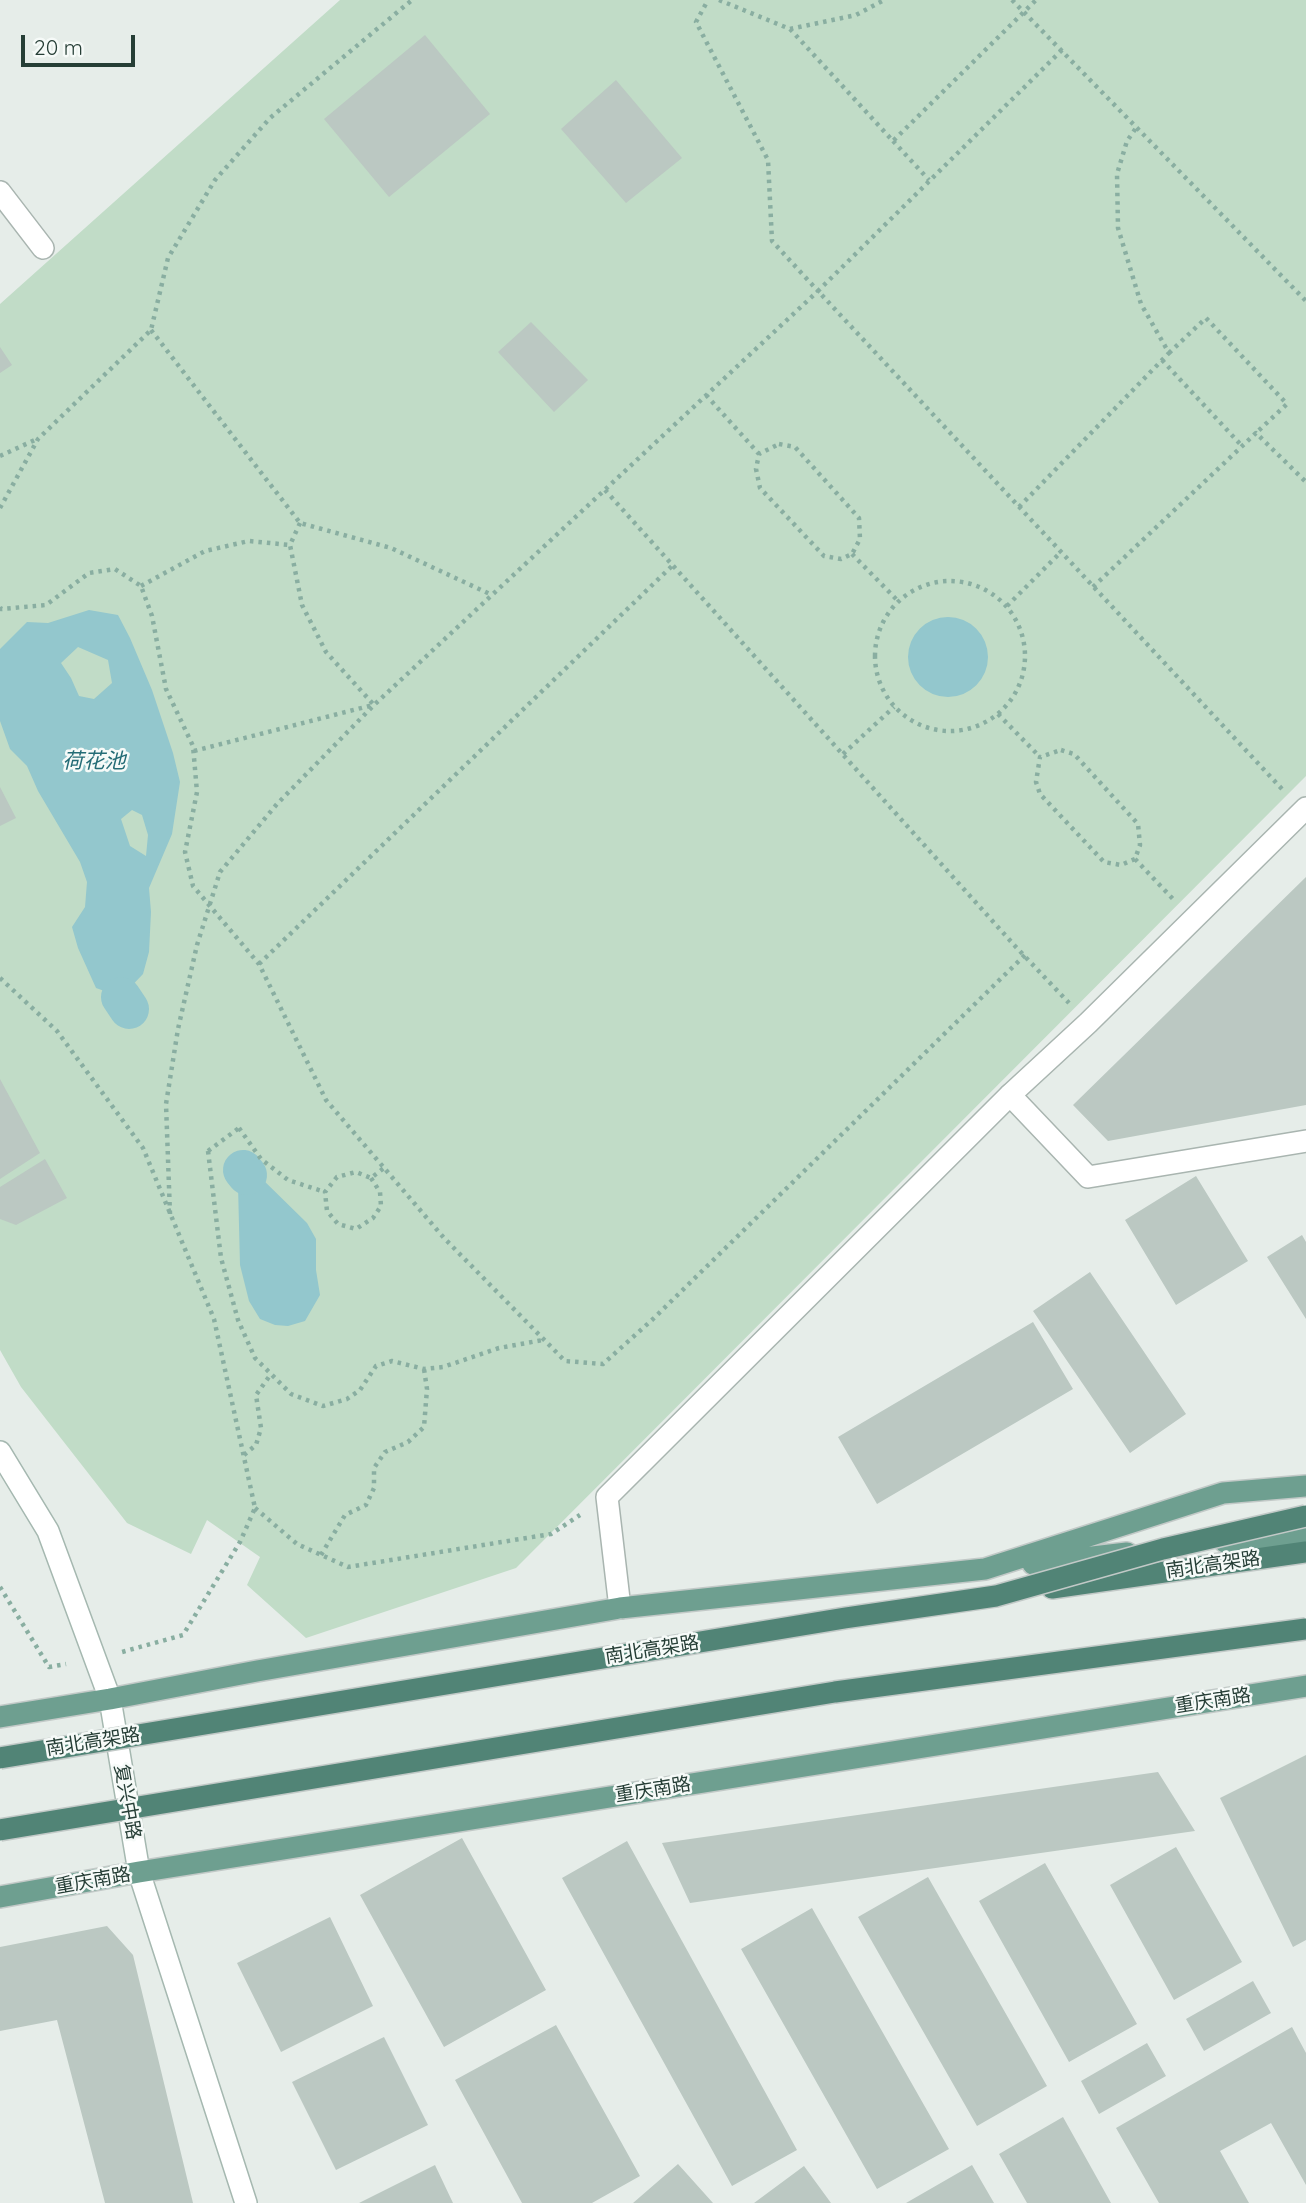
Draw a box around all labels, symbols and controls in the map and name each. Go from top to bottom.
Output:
scale bar [24,21,138,65]
text: 20 m [34,34,83,60]
water label: 荷花池 [63,749,125,775]
street label: 南北高架路 [1164,1547,1262,1583]
street label: 南北高架路 [603,1631,701,1669]
street label: 重庆南路 [1174,1684,1252,1718]
street label: 南北高架路 [44,1723,142,1761]
street label: 复兴中路 [109,1763,145,1841]
street label: 重庆南路 [614,1773,692,1807]
street label: 重庆南路 [54,1863,132,1899]

